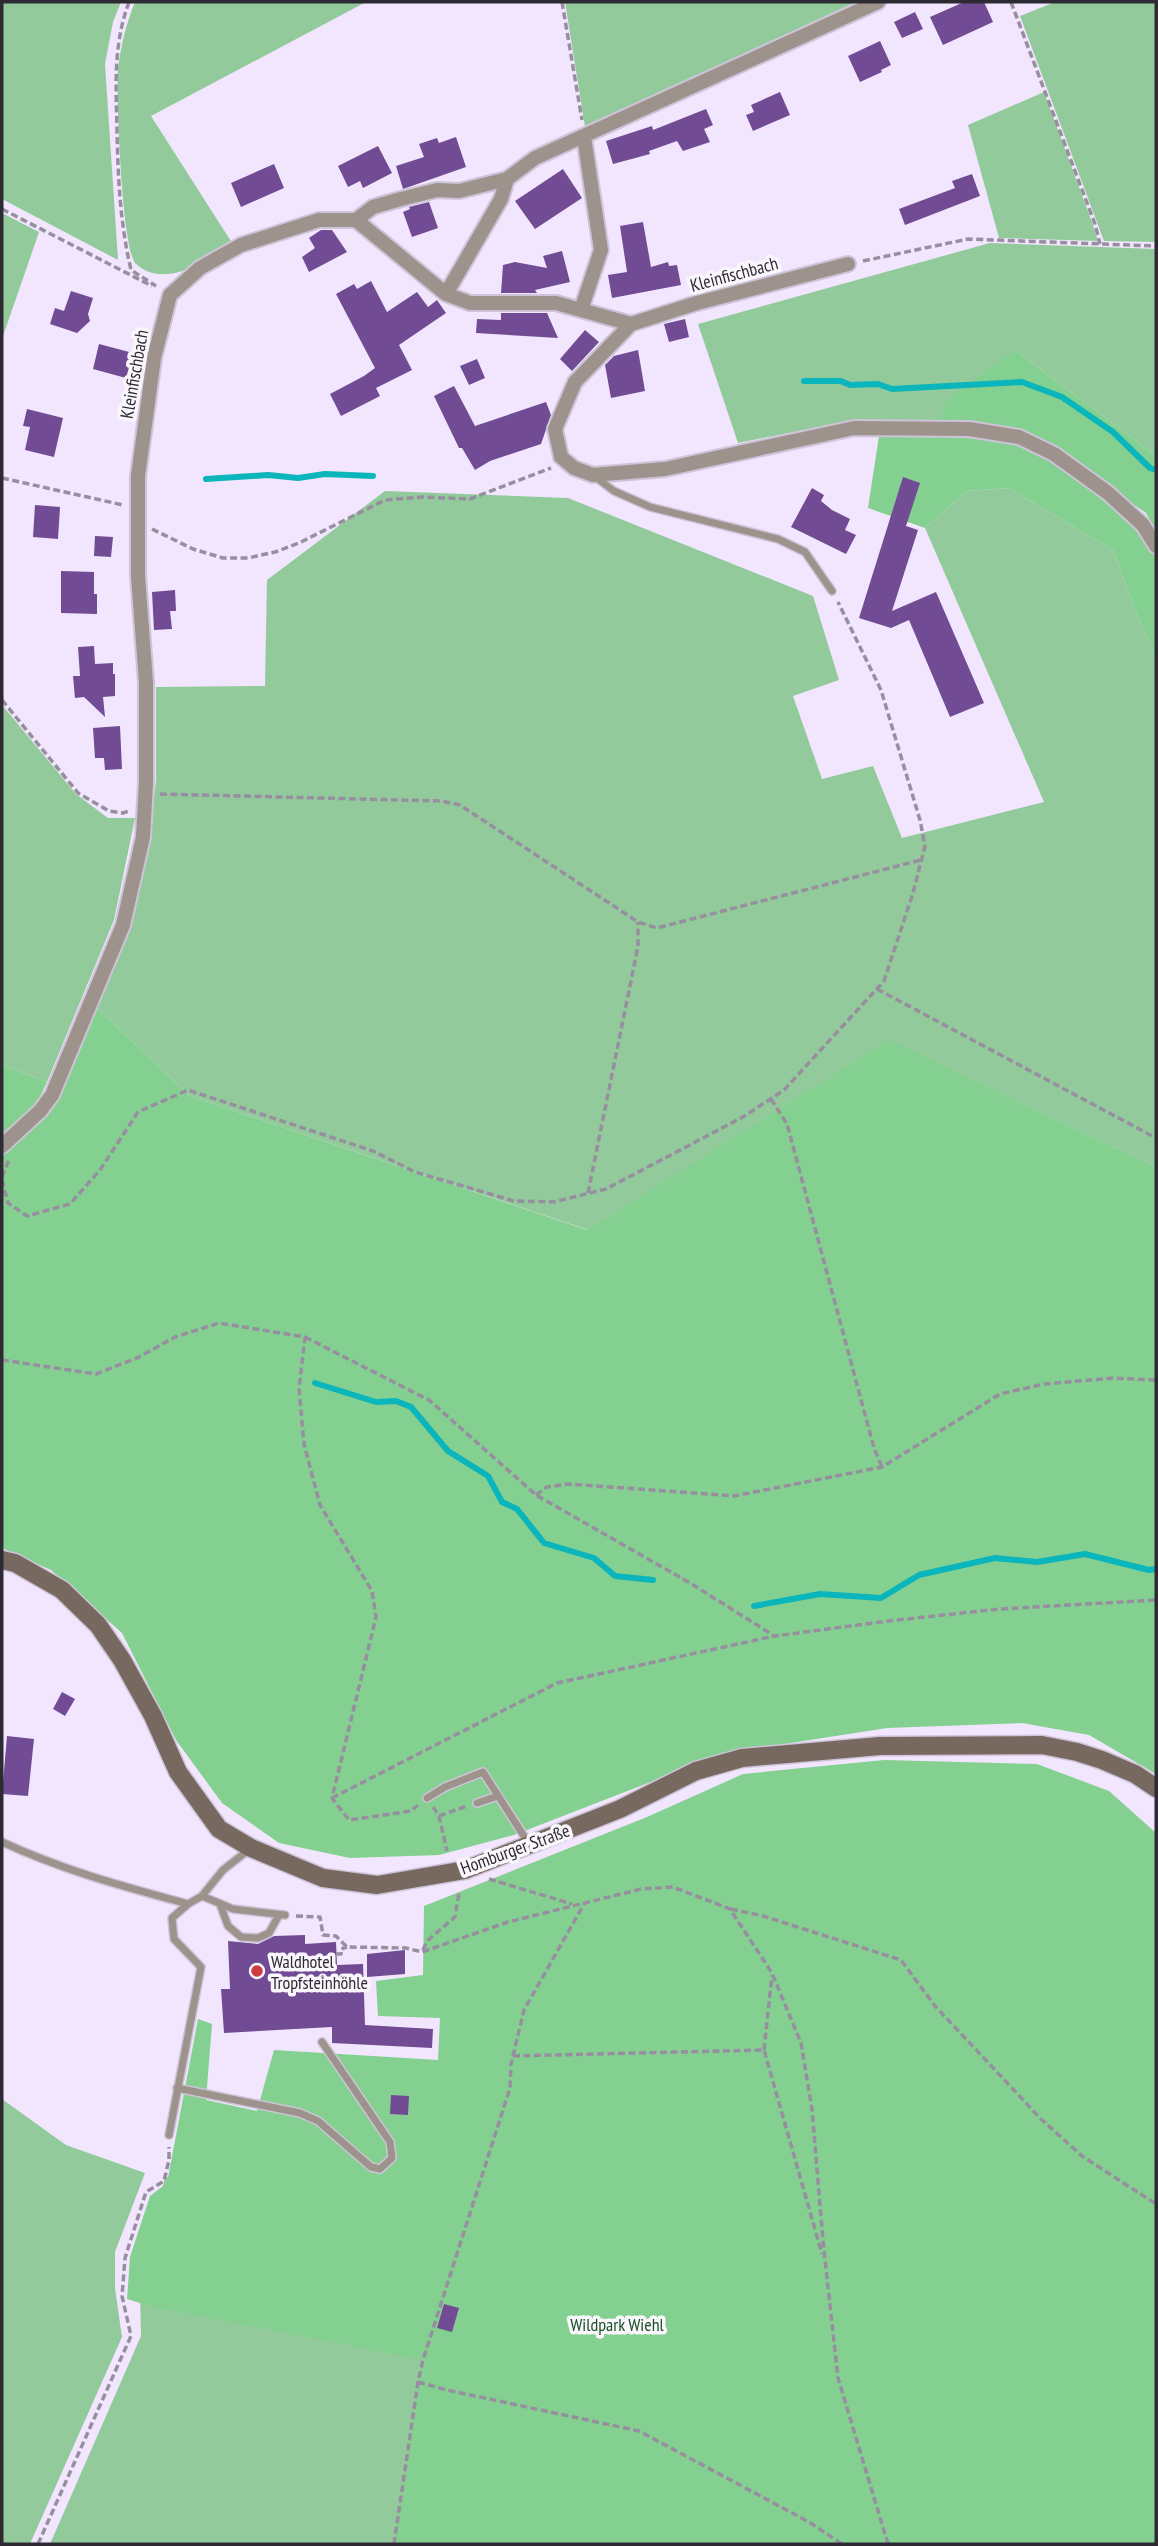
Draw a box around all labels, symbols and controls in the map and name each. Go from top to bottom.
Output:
street label: Kleinfischbach [688,251,780,297]
street label: Kleinfischbach [115,328,153,420]
street label: Homburger Straße [457,1819,573,1879]
place label: Waldhotel Tropfsteinhöhle [271,1950,368,1994]
marker: Waldhotel Tropfsteinhöhle [249,1963,265,1979]
park label: Wildpark Wiehl [570,2313,665,2336]

